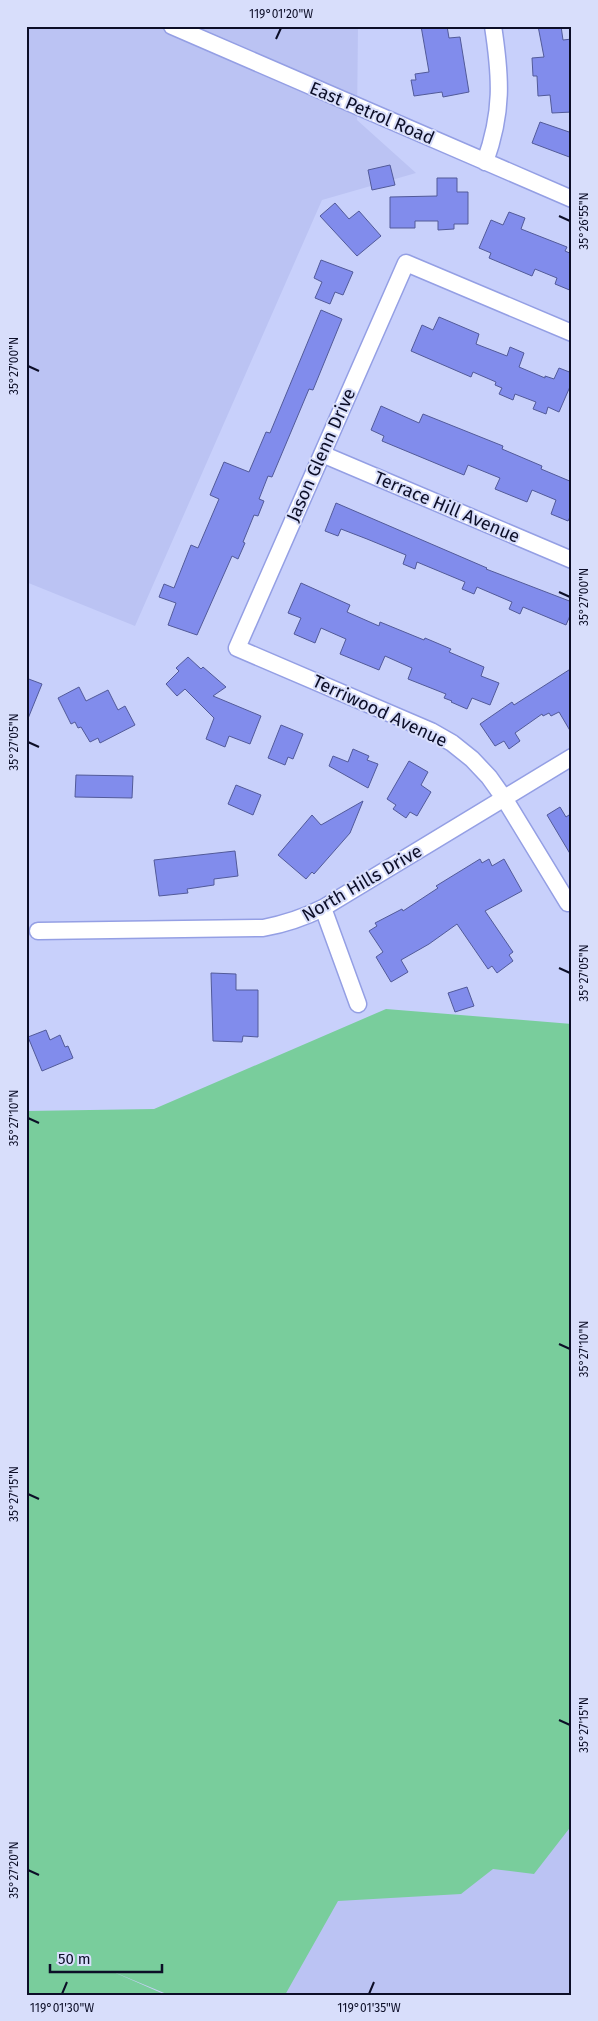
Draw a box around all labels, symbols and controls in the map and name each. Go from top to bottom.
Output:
text: 119°01'20"W [249,7,313,21]
street label: East Petrol Road [306,77,438,149]
text: 35°26'55"N [577,192,591,250]
text: 35°27'00"N [7,337,21,395]
street label: Jason Glenn Drive [282,385,360,525]
street label: Terrace Hill Avenue [371,466,523,548]
text: 35°27'00"N [577,568,591,626]
street label: Terriwood Avenue [309,670,451,752]
text: 35°27'05"N [7,713,21,771]
street label: North Hills Drive [298,840,426,926]
text: 35°27'05"N [577,944,591,1002]
text: 35°27'10"N [7,1090,21,1146]
text: 35°27'10"N [577,1321,591,1377]
text: 35°27'15"N [7,1466,21,1522]
text: 35°27'15"N [577,1697,591,1753]
text: 35°27'20"N [7,1841,21,1899]
scale bar [50,1941,162,1973]
text: 50 m [58,1950,91,1968]
text: 119°01'30"W [30,2001,94,2015]
text: 119°01'35"W [337,2001,401,2015]

